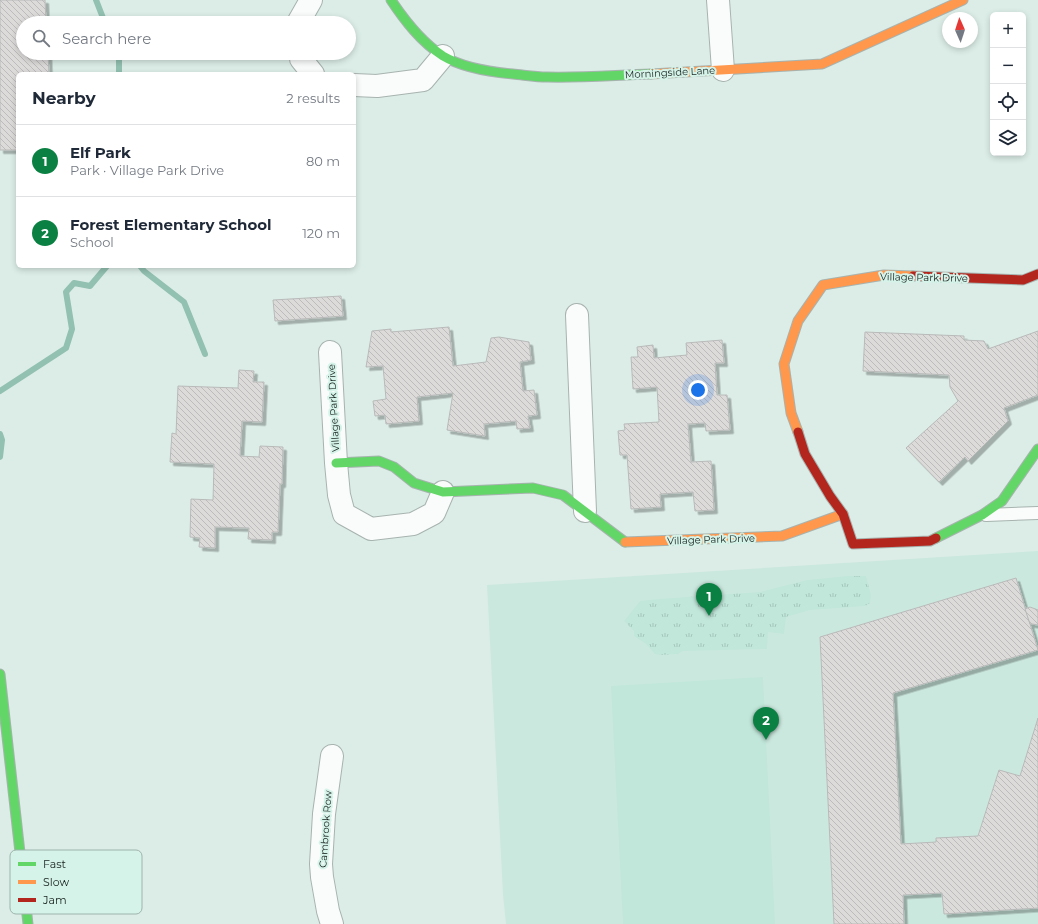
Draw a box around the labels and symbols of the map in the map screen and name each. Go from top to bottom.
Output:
north arrow [942,12,978,48]
street label: Morningside Lane [625,64,716,81]
street label: Village Park Drive [880,270,968,285]
street label: Village Park Drive [325,364,342,452]
your location [688,380,708,400]
street label: Village Park Drive [667,531,755,548]
pin: 1 [696,583,722,616]
pin: 2 [753,707,779,740]
street label: Cambrook Row [316,790,335,868]
legend [10,850,142,914]
text: Fast [43,857,67,871]
text: Slow [43,875,69,889]
text: Jam [42,893,67,907]

